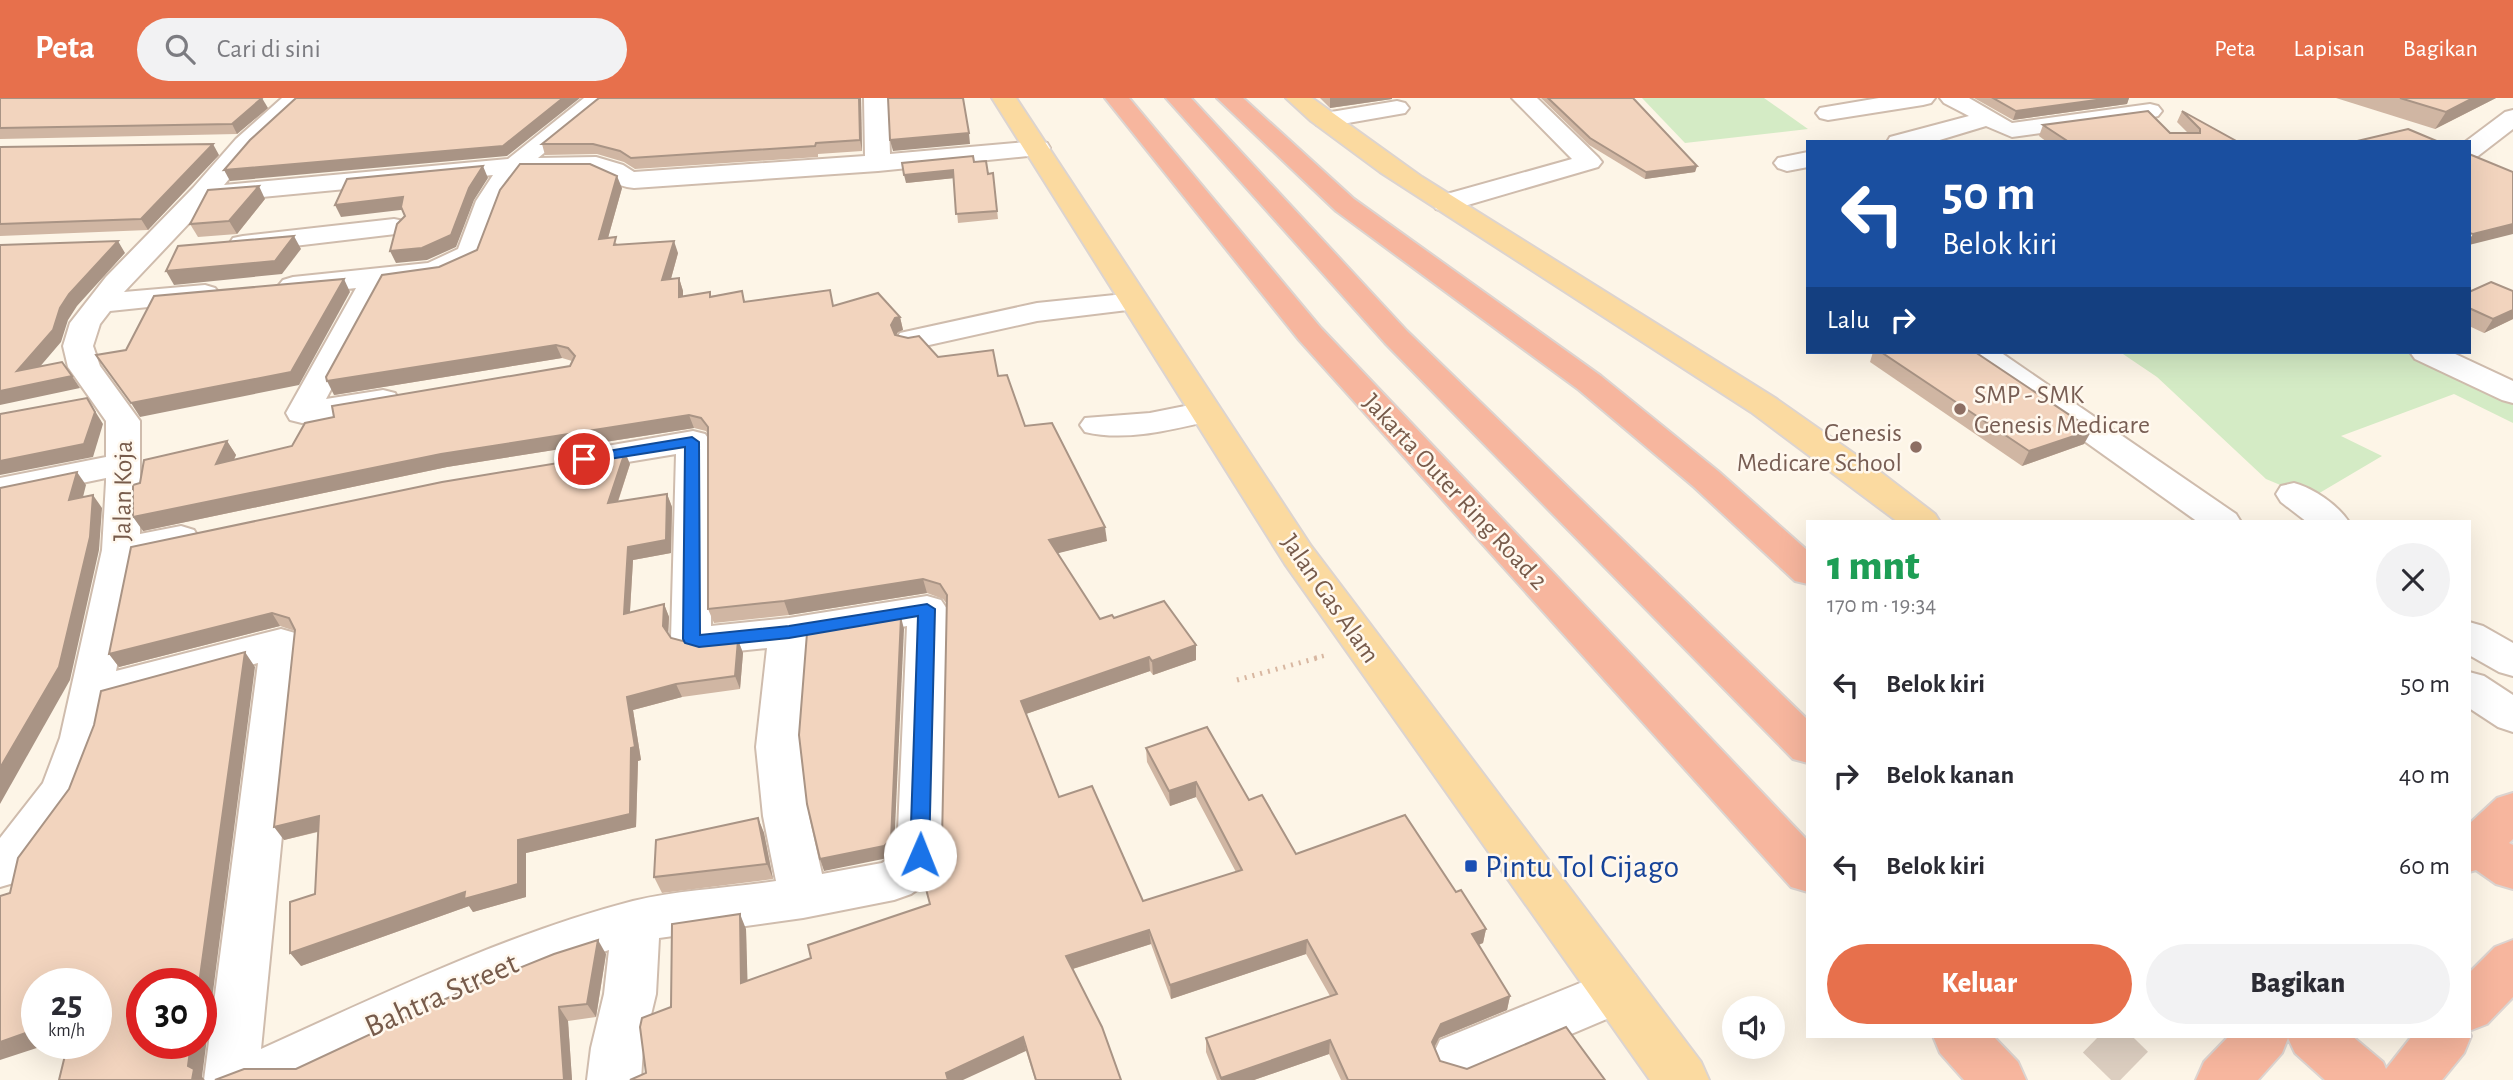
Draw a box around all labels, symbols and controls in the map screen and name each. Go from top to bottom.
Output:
search box [137,18,627,81]
icon: search [161,30,199,68]
text: Peta [35,32,95,65]
text: Cari di sini [217,36,321,62]
text: Peta [2214,37,2256,61]
text: Lapisan [2294,37,2365,61]
text: Bagikan [2403,37,2478,61]
icon: left [1827,168,1918,259]
text: 50 m [1942,170,2036,219]
text: Belok kiri [1942,228,2058,260]
icon: right [1884,301,1922,339]
text: Lalu [1827,307,1870,333]
place label: SMP - SMK Genesis Medicare [1974,382,2150,438]
street label: Jakarta Outer Ring Road 2 [1358,389,1553,595]
marker: SMP - SMK Genesis Medicare [1952,401,1968,417]
place label: Genesis Medicare School [1737,420,1902,476]
pin [554,429,614,489]
marker: Genesis Medicare School [1908,439,1924,455]
street label: Jalan Koja [109,440,137,542]
icon: arrive [565,440,603,478]
street label: Jalan Gas Alam [1276,529,1384,668]
button: close [2376,543,2450,617]
text: 1 mnt [1827,545,1920,587]
text: 170 m · 19:34 [1827,594,1936,617]
icon: left [1827,666,1865,704]
text: Belok kiri [1886,671,1985,697]
text: 50 m [2400,671,2450,697]
icon: right [1827,757,1865,795]
text: Belok kanan [1886,762,2014,788]
text: 40 m [2399,762,2450,788]
position arrow [883,818,957,892]
icon: left [1827,848,1865,886]
place label: Pintu Tol Cijago [1485,851,1679,883]
text: Belok kiri [1886,853,1985,879]
text: 60 m [2399,853,2450,879]
marker: Pintu Tol Cijago [1463,858,1479,874]
button: Keluar [1827,944,2132,1024]
button: Bagikan [2146,944,2450,1024]
street label: Bahtra Street [360,947,523,1043]
speed limit sign: 30 [126,968,217,1059]
text: 25 [51,987,82,1022]
map controls [1722,996,1785,1059]
button: sound [1722,996,1785,1059]
text: km/h [48,1022,85,1040]

